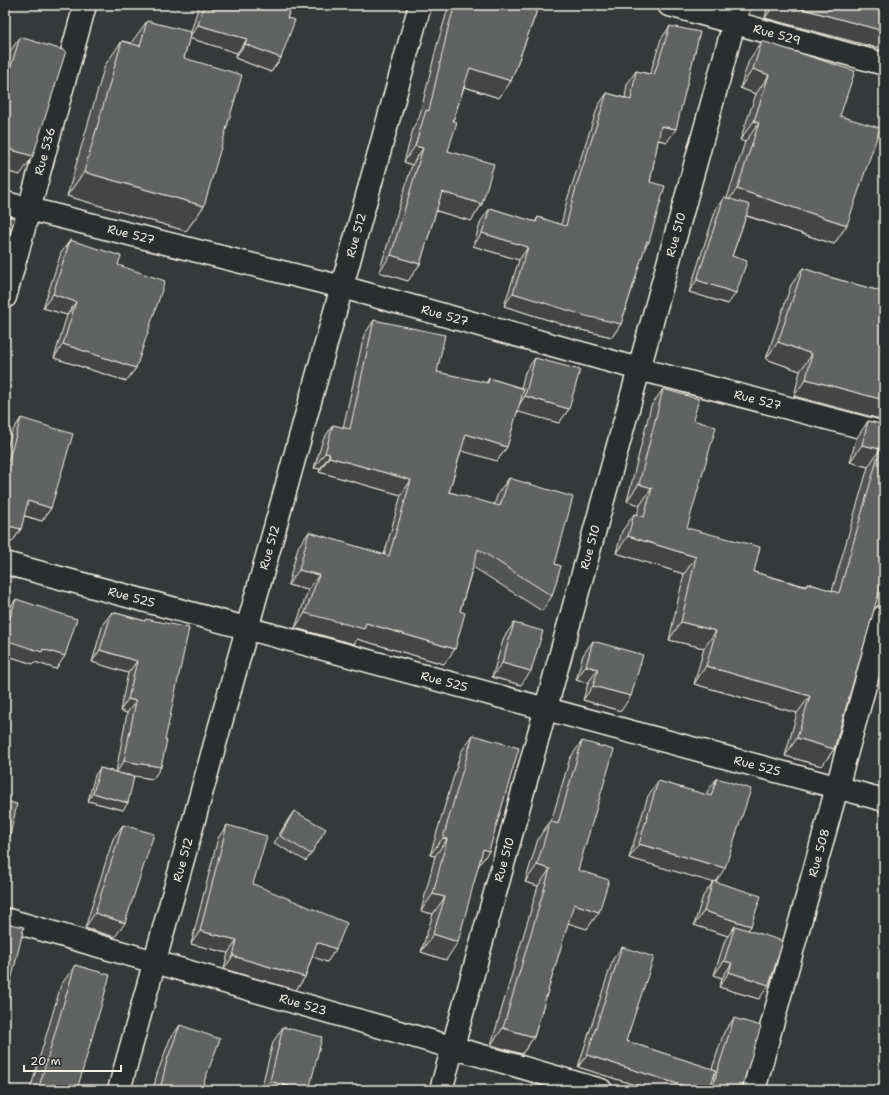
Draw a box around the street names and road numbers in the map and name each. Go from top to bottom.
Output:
street label: Rue 529 [751,20,803,49]
street label: Rue 536 [31,126,59,177]
street label: Rue 512 [342,211,370,259]
street label: Rue 510 [662,211,690,259]
street label: Rue 527 [106,221,157,248]
street label: Rue 527 [419,301,470,330]
street label: Rue 527 [732,386,783,414]
street label: Rue 512 [256,523,283,572]
street label: Rue 510 [576,523,604,571]
street label: Rue 525 [106,583,157,611]
street label: Rue 525 [419,667,470,695]
street label: Rue 525 [732,752,782,780]
street label: Rue 508 [805,827,833,879]
street label: Rue 510 [491,835,518,884]
street label: Rue 512 [169,836,197,884]
street label: Rue 523 [277,990,329,1019]

